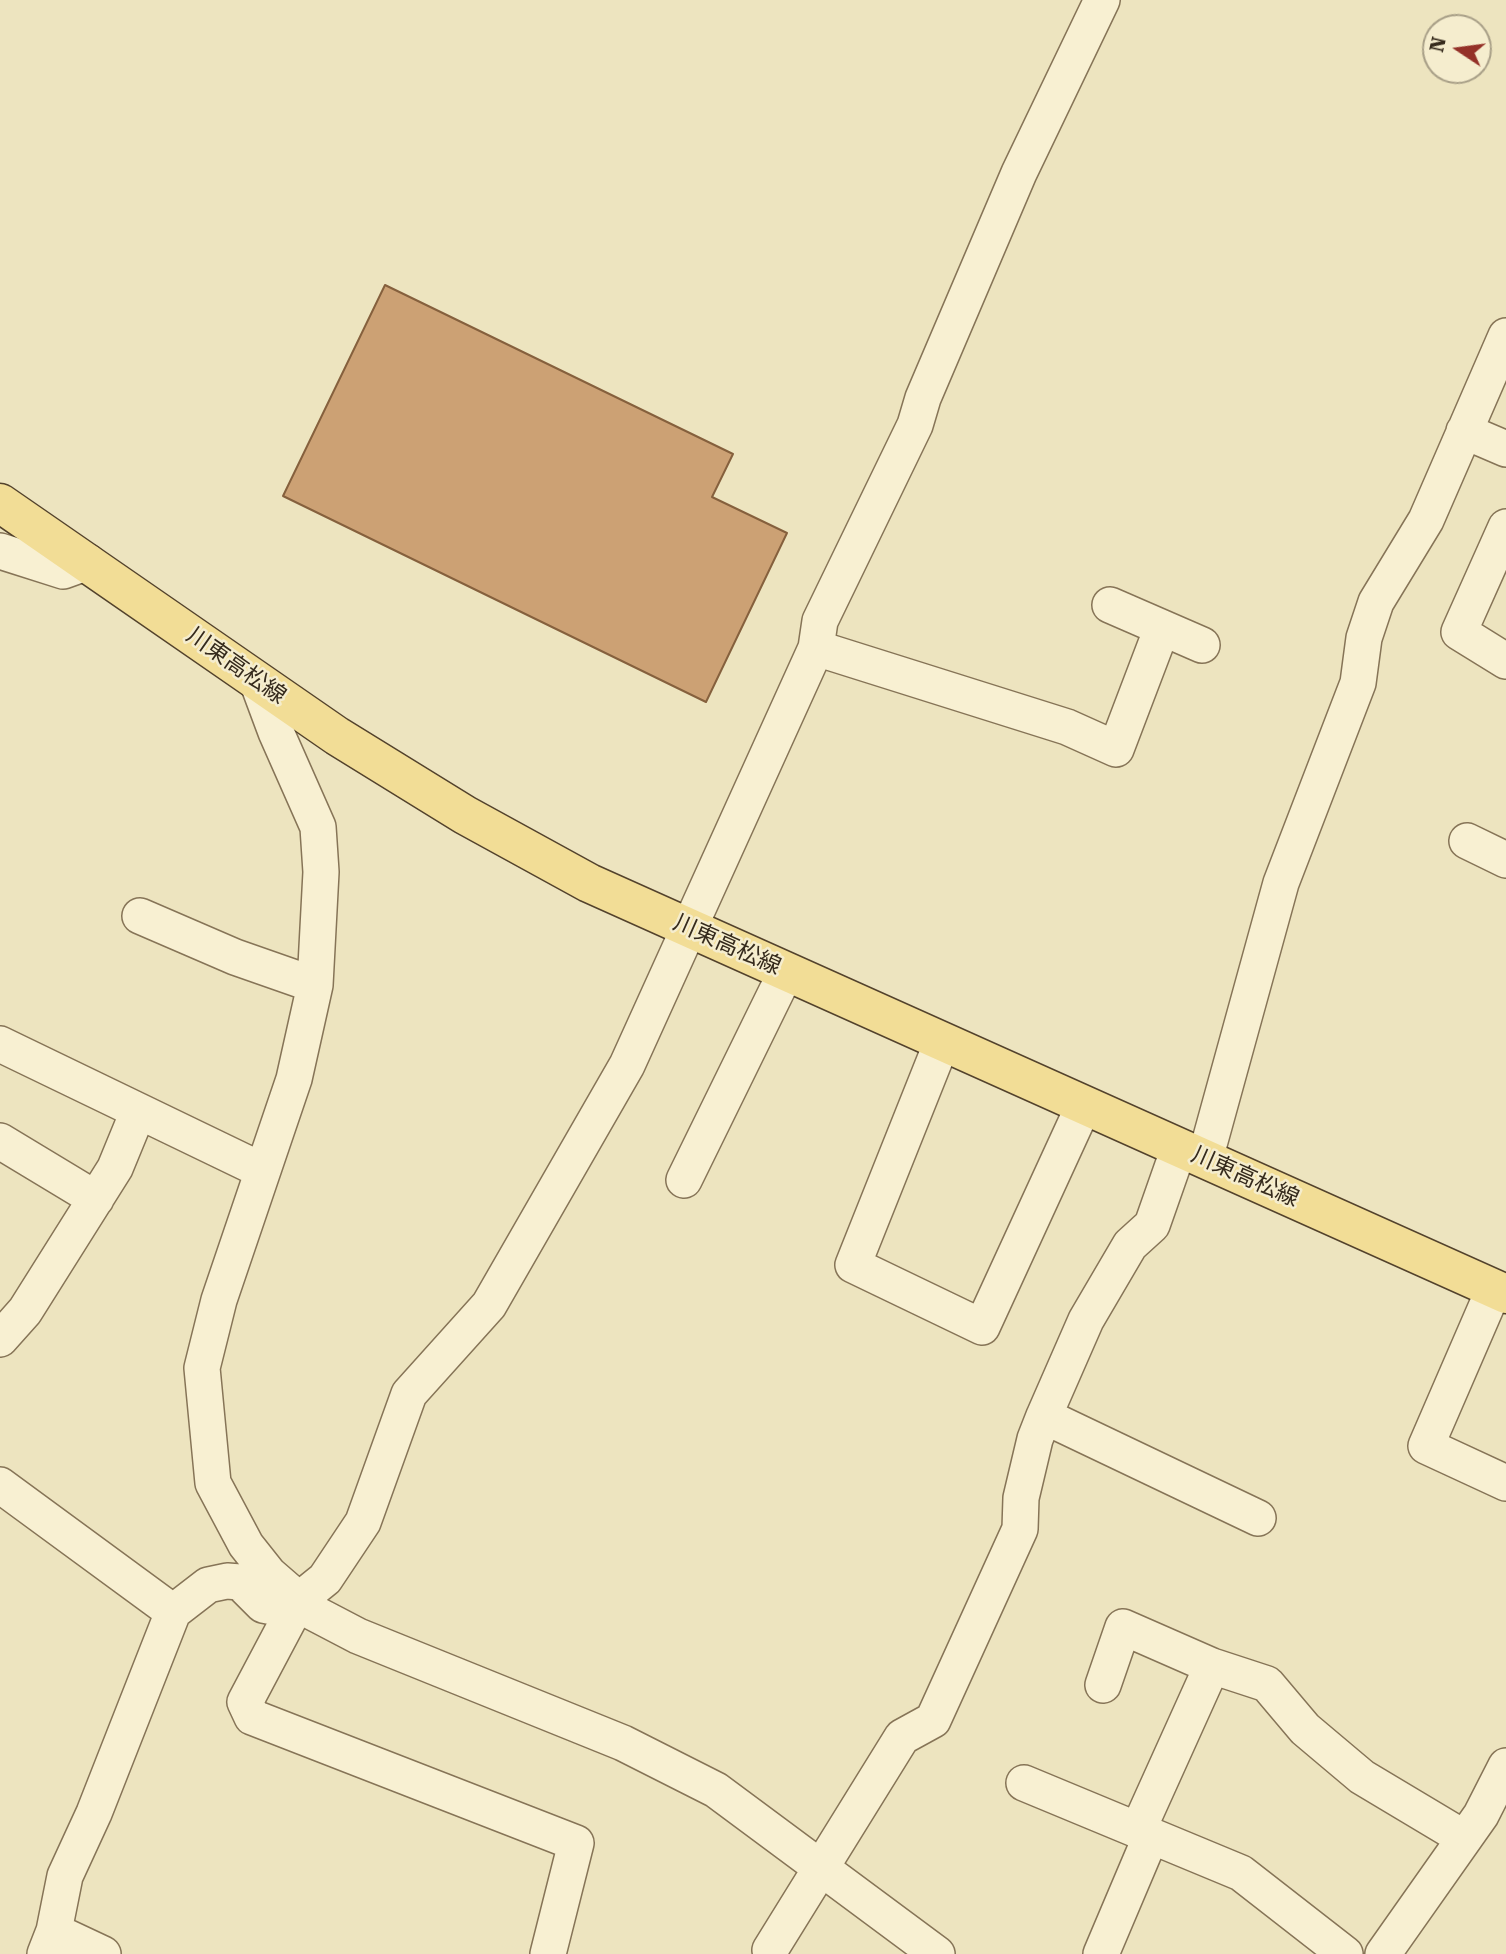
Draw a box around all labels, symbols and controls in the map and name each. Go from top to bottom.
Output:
north arrow [1422,14,1492,84]
text: N [1425,35,1451,54]
street label: 川東高松線 [181,622,291,710]
street label: 川東高松線 [669,909,785,981]
street label: 川東高松線 [1187,1141,1303,1213]

